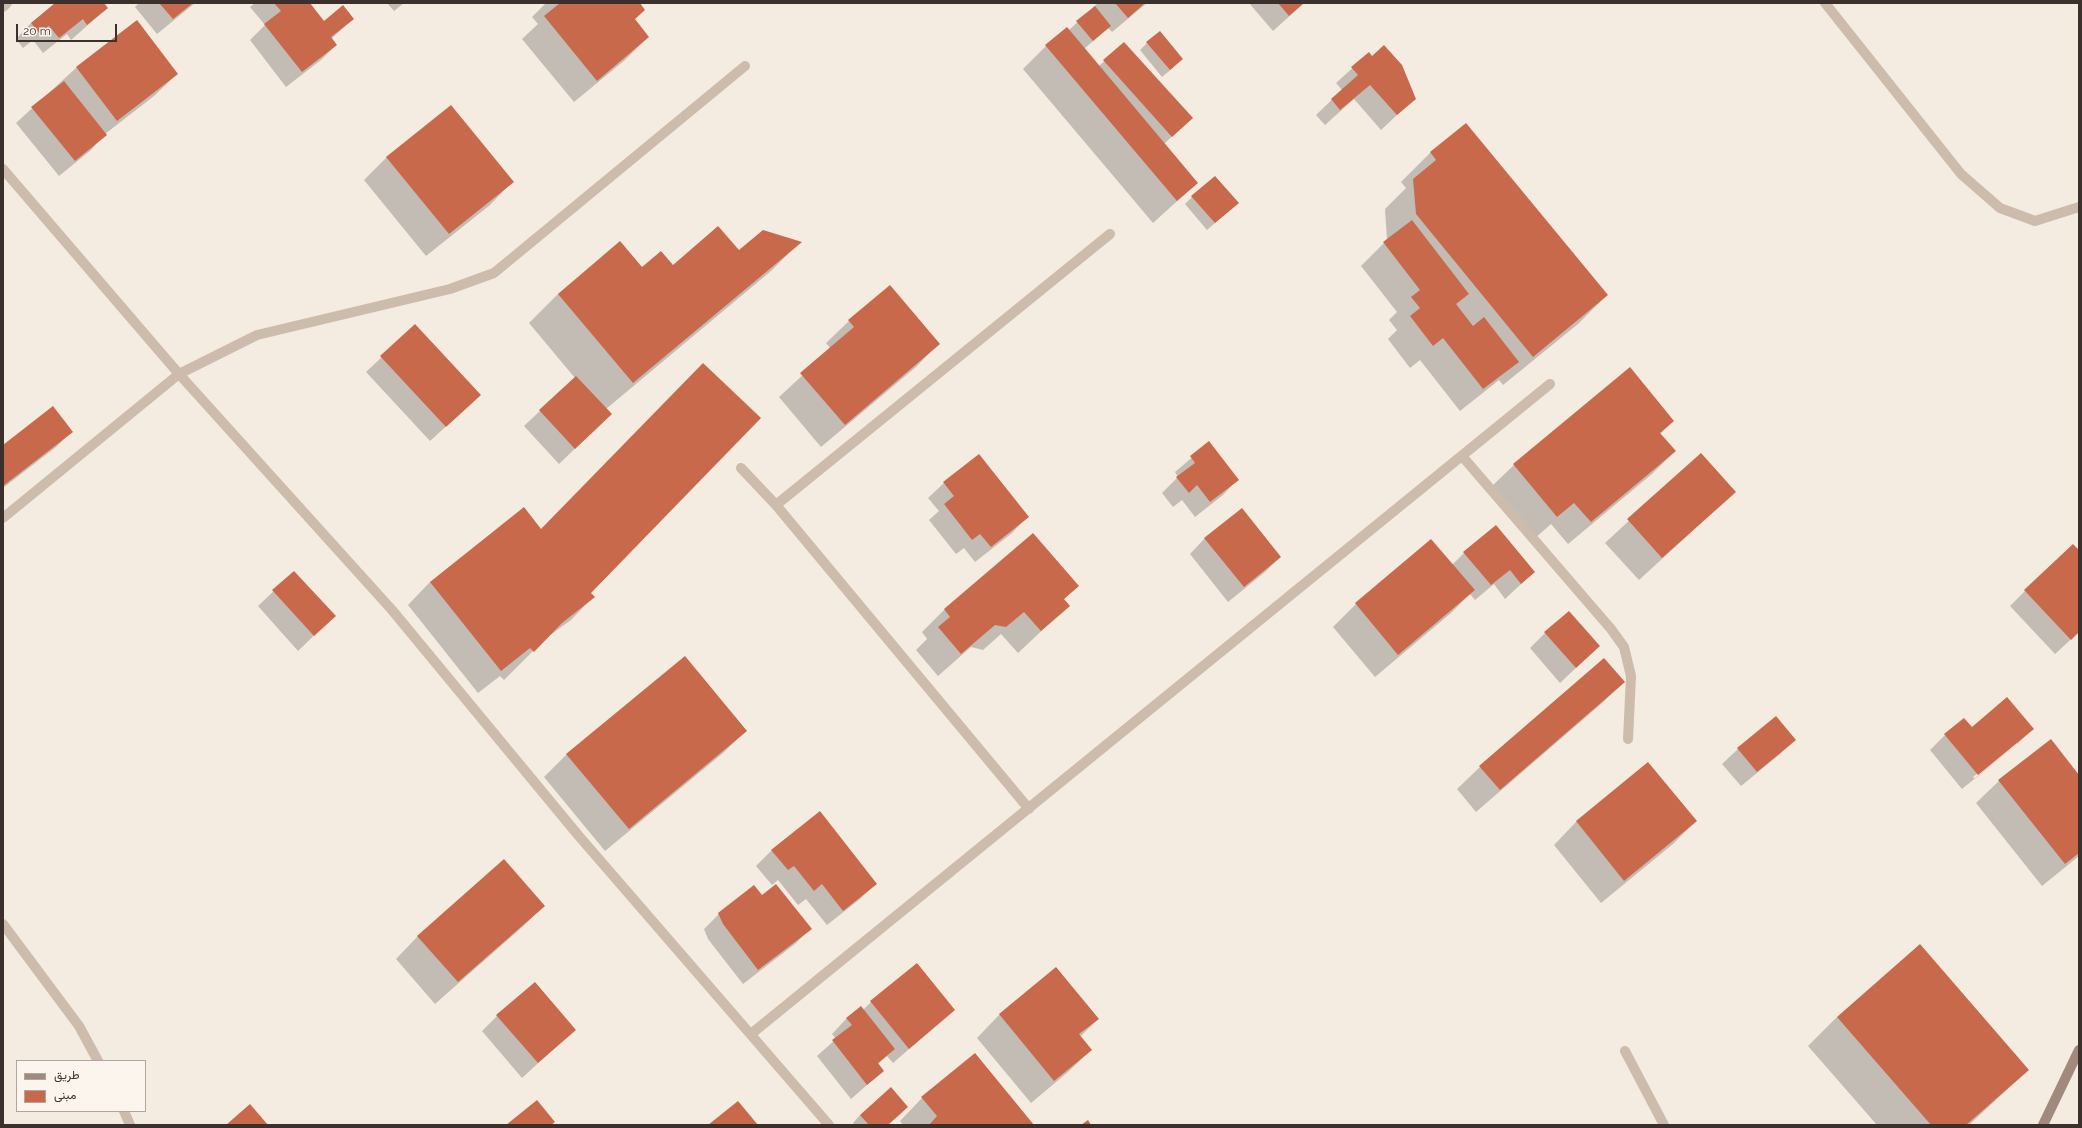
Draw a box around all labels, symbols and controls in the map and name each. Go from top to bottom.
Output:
scale bar [18,16,119,42]
text: 20 m [23,24,51,38]
legend [16,1060,146,1112]
text: طريق [54,1068,79,1082]
text: مبنى [54,1088,76,1102]

